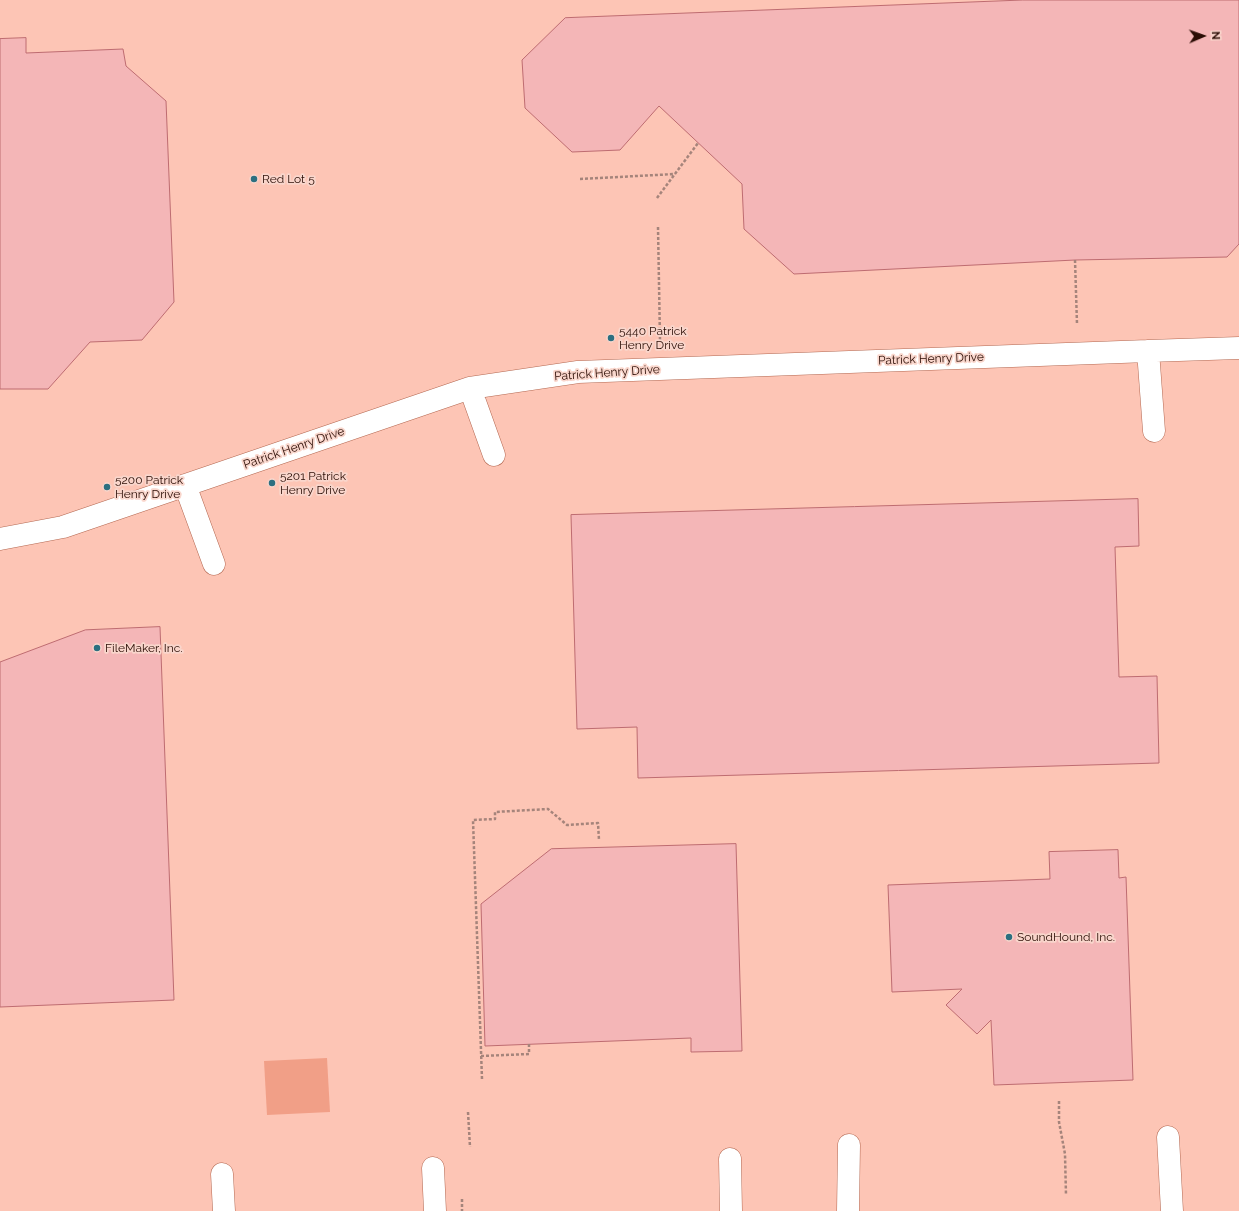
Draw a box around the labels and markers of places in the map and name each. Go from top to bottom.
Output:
place label: Red Lot 5 [262,172,315,186]
marker: Red Lot 5 [249,174,259,184]
place label: 5440 Patrick Henry Drive [619,324,687,352]
marker: 5440 Patrick Henry Drive [606,333,616,343]
place label: 5201 Patrick Henry Drive [280,469,346,497]
place label: 5200 Patrick Henry Drive [115,473,183,501]
marker: 5201 Patrick Henry Drive [267,478,277,488]
marker: 5200 Patrick Henry Drive [102,482,112,492]
place label: FileMaker, Inc. [105,641,183,655]
marker: FileMaker, Inc. [92,643,102,653]
place label: SoundHound, Inc. [1017,930,1115,944]
marker: SoundHound, Inc. [1004,932,1014,942]

